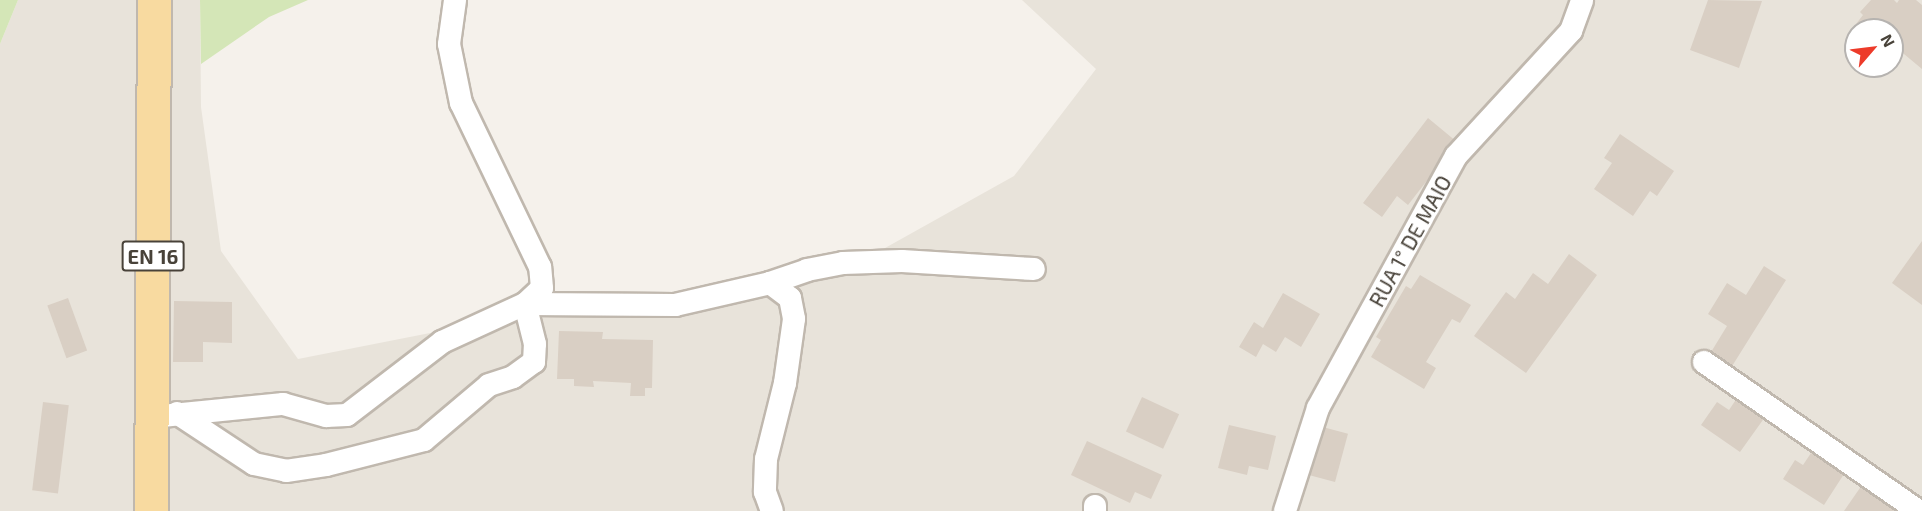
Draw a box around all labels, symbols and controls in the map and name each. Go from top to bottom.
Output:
north arrow [1844,18,1904,78]
text: N [1877,31,1900,50]
street label: RUA 1° DE MAIO [1363,171,1457,311]
road number: EN 16 [122,239,184,273]

